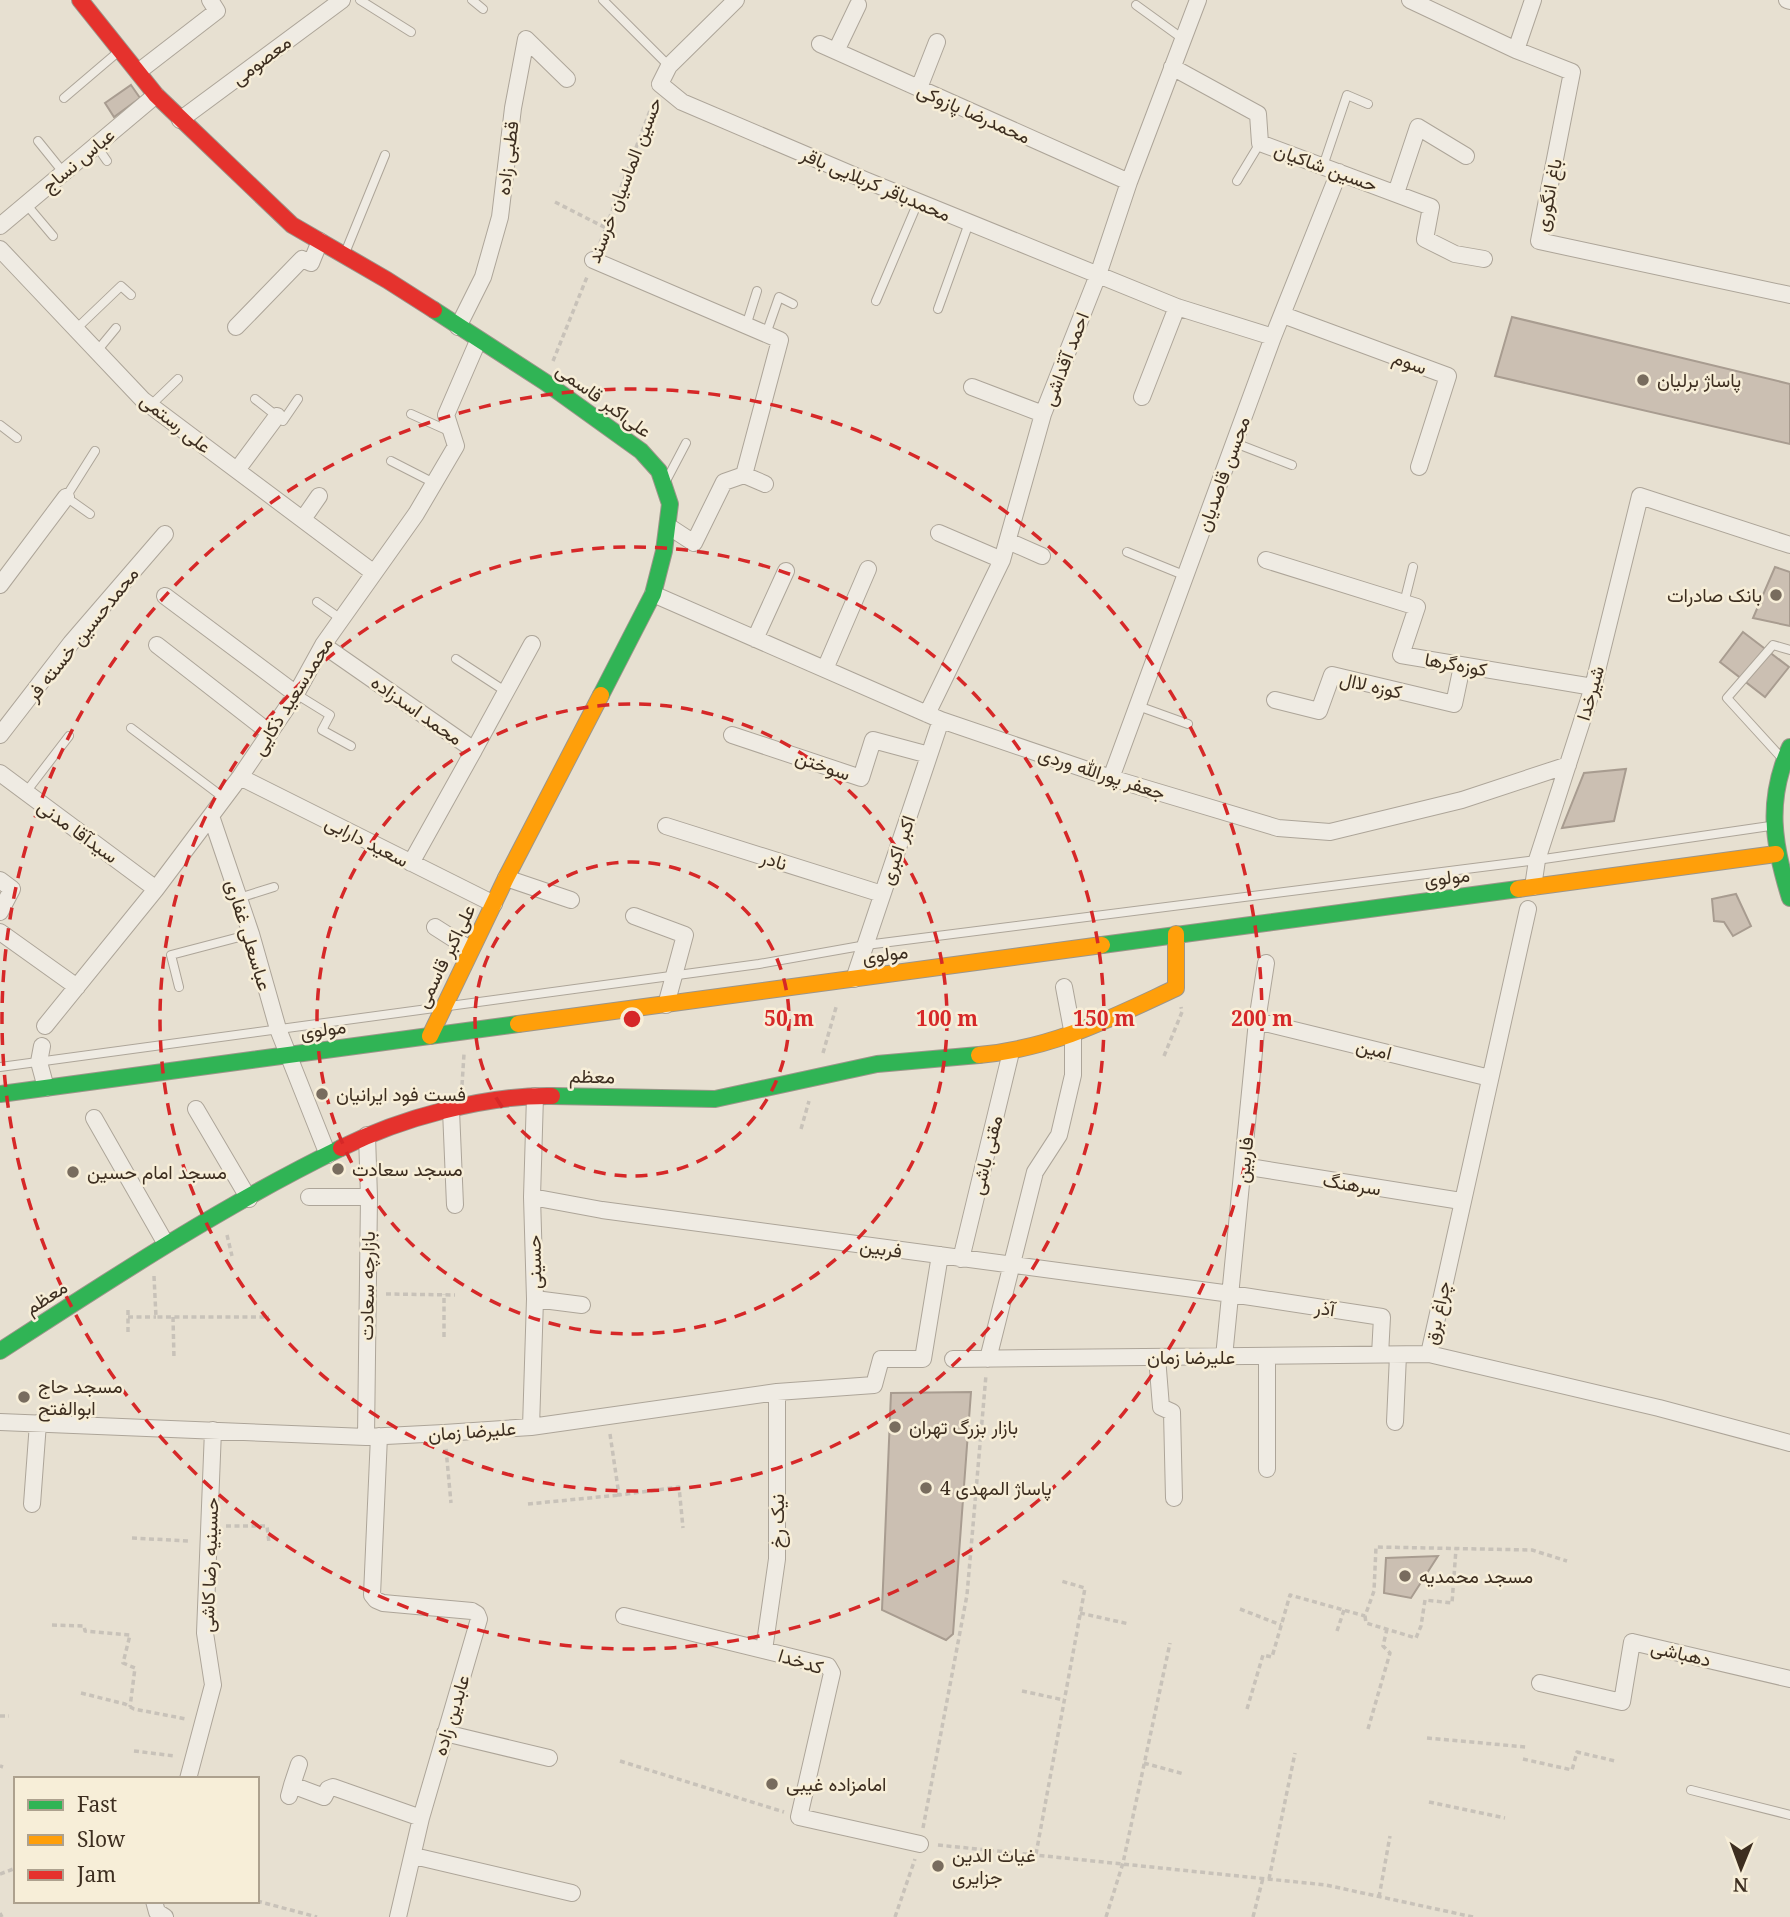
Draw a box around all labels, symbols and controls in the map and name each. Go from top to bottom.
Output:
street label: معصومی [226,29,296,91]
street label: محمدرضا پازوکی [913,76,1035,150]
street label: حسین الماسیان خرسند [580,93,668,267]
street label: قطبی زاده [490,119,524,197]
street label: عباس نساج [36,122,120,198]
street label: حسین شاکیان [1271,136,1381,198]
street label: محمدباقر کربلایی باقر [796,140,955,227]
street label: باغ انگوری [1528,156,1568,234]
street label: احمد آقداشی [1035,308,1095,410]
street label: سوم [1389,344,1431,380]
street label: علی‌اکبر قاسمی [551,357,657,443]
place label: پاساژ برلیان [1657,367,1741,394]
marker: پاساژ برلیان [1635,372,1651,388]
street label: علی رستمی [135,387,217,459]
street label: محسن قاصدیان [1190,413,1256,535]
street label: محمدحسین خسته فر [19,561,144,707]
place label: بانک صادرات [1667,582,1762,608]
marker: بانک صادرات [1768,587,1784,603]
street label: محمدسعید ذکایی [245,632,339,760]
street label: کوزه‌گرها [1423,646,1489,682]
street label: شیرخدا [1570,663,1610,723]
street label: کوزه لاال [1337,665,1405,705]
street label: محمد اسدزاده [366,669,468,751]
street label: جعفر پورالله وردی [1035,740,1169,807]
street label: سوختن [792,743,854,787]
street label: سیدآقا مدنی [32,793,124,869]
street label: سعید دارابی [321,809,413,873]
street label: اکبر اکبری [873,812,921,888]
street label: نادر [757,843,790,876]
street label: مولوی [1423,861,1471,893]
street label: عباسعلی غفاری [220,876,278,994]
street label: علی‌اکبر قاسمی [409,900,481,1012]
street label: مولوی [860,938,910,970]
text: 50 m [764,1004,814,1032]
text: 100 m [916,1004,978,1032]
text: 150 m [1073,1004,1135,1032]
text: 200 m [1231,1004,1293,1032]
centre of rings [620,1007,644,1031]
street label: مولوی [298,1013,348,1045]
street label: امین [1353,1032,1395,1066]
street label: معظم [569,1063,615,1089]
place label: فست فود ایرانیان [336,1081,466,1107]
marker: فست فود ایرانیان [314,1086,330,1102]
street label: مقنی باشی [964,1112,1008,1198]
street label: فاربین [1229,1135,1259,1185]
place label: مسجد سعادت [352,1156,463,1182]
place label: مسجد امام حسین [87,1159,227,1185]
marker: مسجد سعادت [330,1161,346,1177]
marker: مسجد امام حسین [65,1164,81,1180]
street label: سرهنگ [1321,1167,1383,1201]
street label: بازارچه سعادت [353,1231,382,1341]
street label: فربین [858,1232,904,1264]
street label: حسینی [521,1235,547,1289]
street label: معظم [20,1274,72,1320]
street label: چراغ برق [1418,1279,1457,1347]
street label: آذر [1312,1294,1338,1322]
street label: علیرضا زمان [1147,1344,1235,1370]
place label: مسجد حاج ابوالفتح [38,1373,123,1422]
marker: مسجد حاج ابوالفتح [16,1389,32,1405]
place label: بازار بزرگ تهران [909,1414,1018,1440]
street label: علیرضا زمان [427,1415,517,1447]
marker: بازار بزرگ تهران [887,1419,903,1435]
place label: پاساژ المهدی 4 [940,1475,1052,1502]
marker: پاساژ المهدی 4 [918,1480,934,1496]
street label: نیک رخ [764,1494,790,1548]
street label: حسینیه رضا کاشی [194,1497,224,1633]
place label: مسجد محمدیه [1419,1563,1533,1589]
marker: مسجد محمدیه [1397,1568,1413,1584]
street label: دهباشی [1648,1633,1714,1673]
street label: کدخدا [775,1642,827,1680]
street label: عابدین زاده [426,1671,476,1759]
place label: امامزاده غیبی [786,1771,886,1797]
marker: امامزاده غیبی [764,1776,780,1792]
legend [14,1777,259,1903]
text: Fast [77,1790,117,1818]
text: Slow [77,1825,126,1853]
north arrow [1706,1833,1776,1903]
place label: غیاث الدین جزایری [952,1842,1036,1890]
marker: غیاث الدین جزایری [930,1858,946,1874]
text: Jam [76,1860,116,1888]
text: N [1733,1872,1748,1898]

